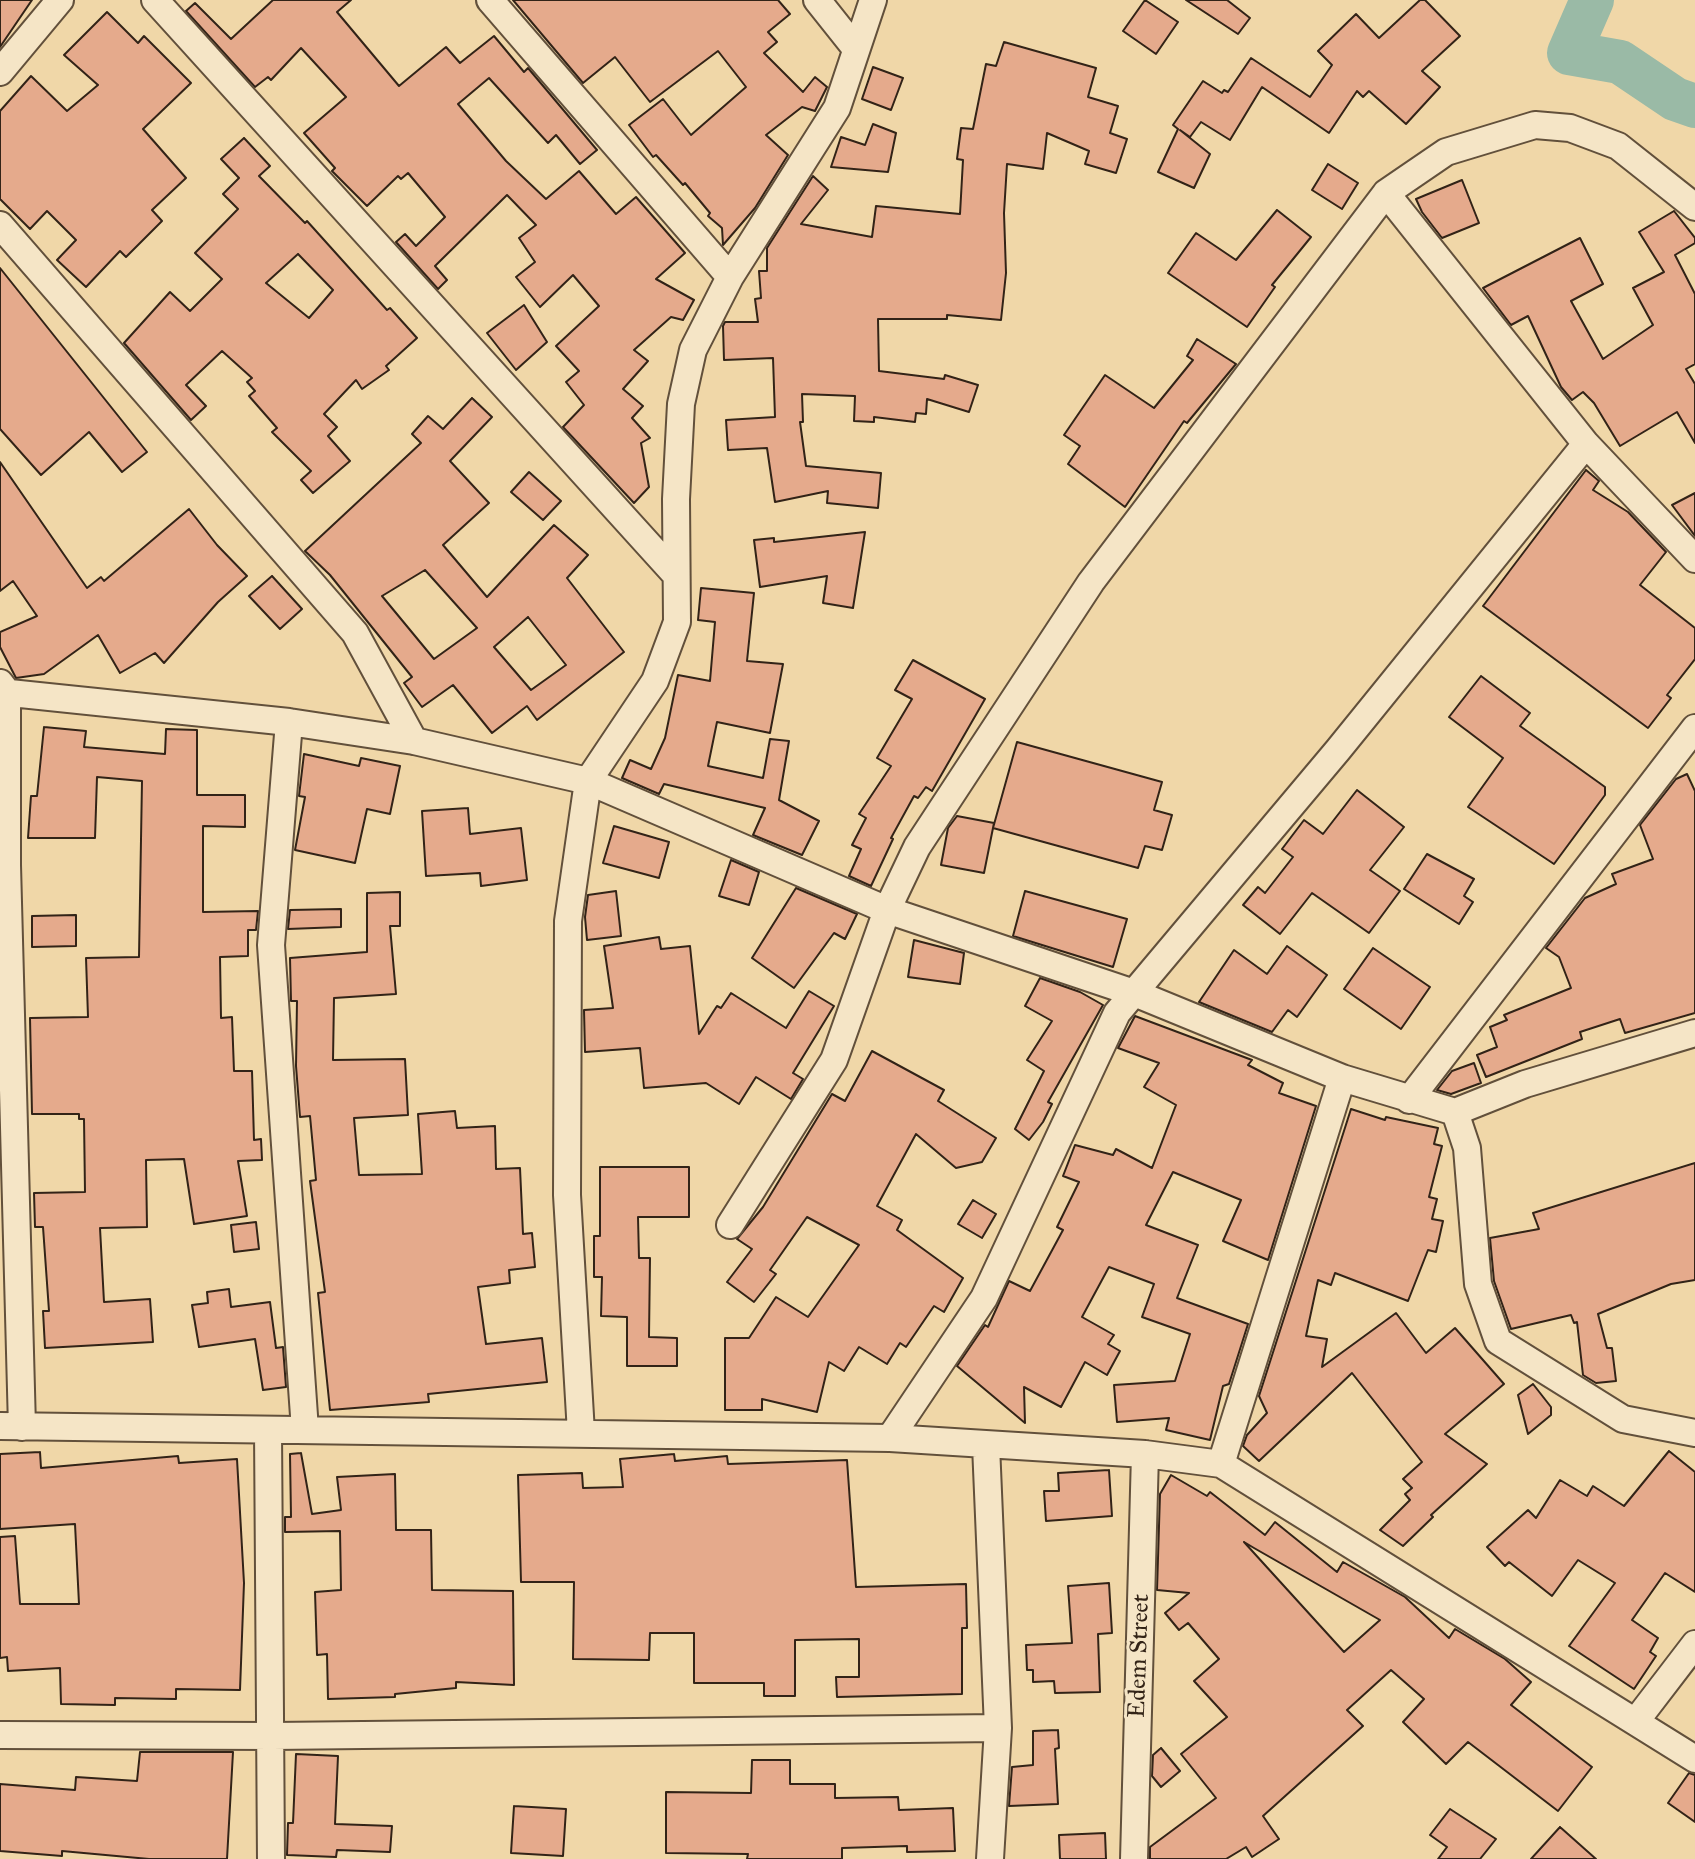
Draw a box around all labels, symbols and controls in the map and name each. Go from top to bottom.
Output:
street label: Edem Street [1123,1593,1157,1719]

